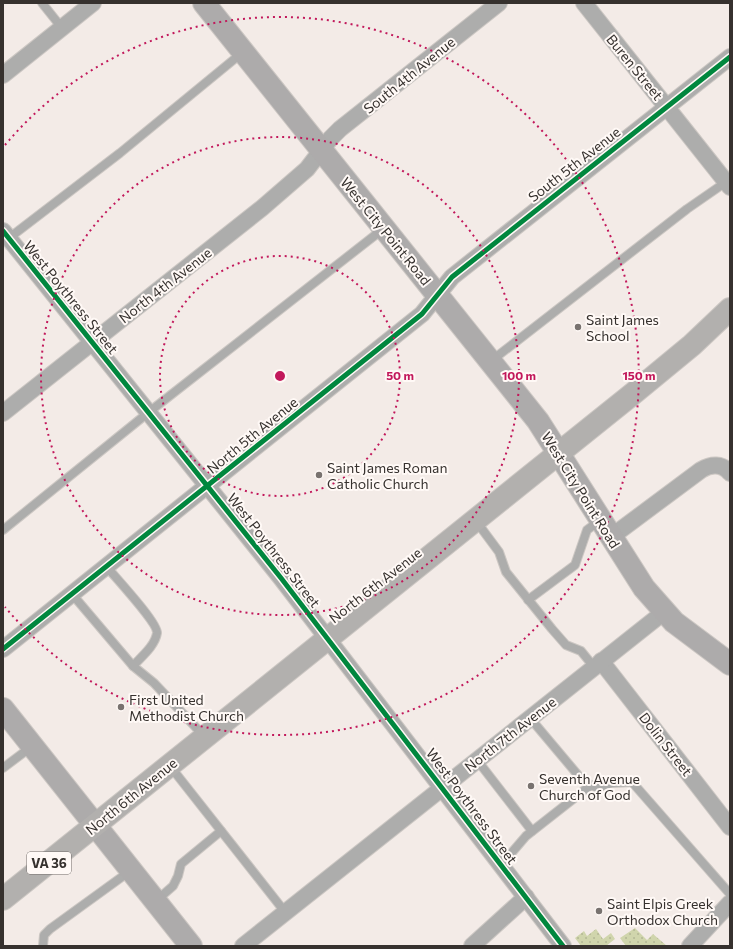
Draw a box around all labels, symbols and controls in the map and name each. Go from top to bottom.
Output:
street label: Buren Street [603,31,667,104]
street label: South 4th Avenue [360,33,458,117]
street label: South 5th Avenue [525,123,623,205]
street label: West City Point Road [337,174,435,288]
street label: West Poythress Street [20,237,122,357]
street label: North 4th Avenue [115,244,215,326]
place label: Saint James School [586,311,659,344]
marker: Saint James School [573,322,583,332]
text: 50 m [386,368,414,382]
text: 100 m [502,368,536,382]
text: 150 m [622,368,656,382]
centre of rings [273,369,287,383]
street label: North 5th Avenue [203,393,301,477]
street label: West City Point Road [538,429,624,551]
place label: Saint James Roman Catholic Church [327,459,447,492]
marker: Saint James Roman Catholic Church [314,470,324,480]
street label: West Poythress Street [224,489,324,611]
street label: North 6th Avenue [325,544,425,626]
place label: First United Methodist Church [129,691,244,724]
street label: North 7th Avenue [461,693,559,775]
marker: First United Methodist Church [116,702,126,712]
street label: Dolin Street [636,709,696,779]
street label: West Poythress Street [423,745,521,868]
street label: North 6th Avenue [82,754,180,838]
place label: Seventh Avenue Church of God [539,770,640,803]
marker: Seventh Avenue Church of God [526,781,536,791]
road number: VA 36 [27,852,71,874]
place label: Saint Elpis Greek Orthodox Church [607,895,718,928]
marker: Saint Elpis Greek Orthodox Church [594,906,604,916]

